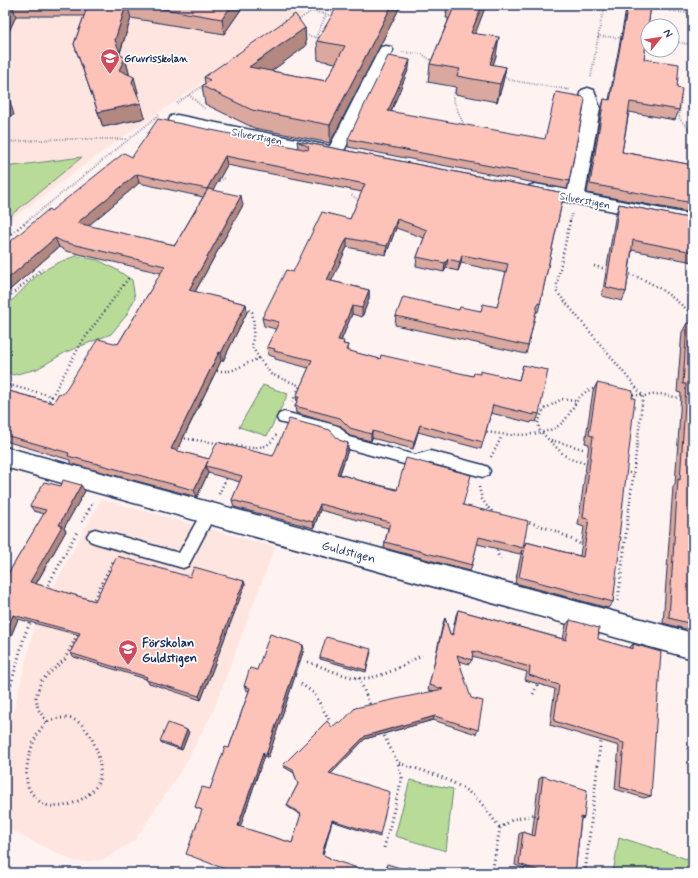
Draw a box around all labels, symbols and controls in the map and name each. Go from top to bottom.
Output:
north arrow [640,18,680,58]
text: N [660,27,676,40]
school or university icon: Gruvrisskolan [99,47,121,75]
place label: Gruvrisskolan [124,52,188,66]
street label: Silverstigen [230,125,283,149]
street label: Silverstigen [558,189,611,213]
street label: Guldstigen [320,537,377,568]
place label: Förskolan Guldstigen [142,635,197,668]
school or university icon: Förskolan Guldstigen [117,638,139,666]

